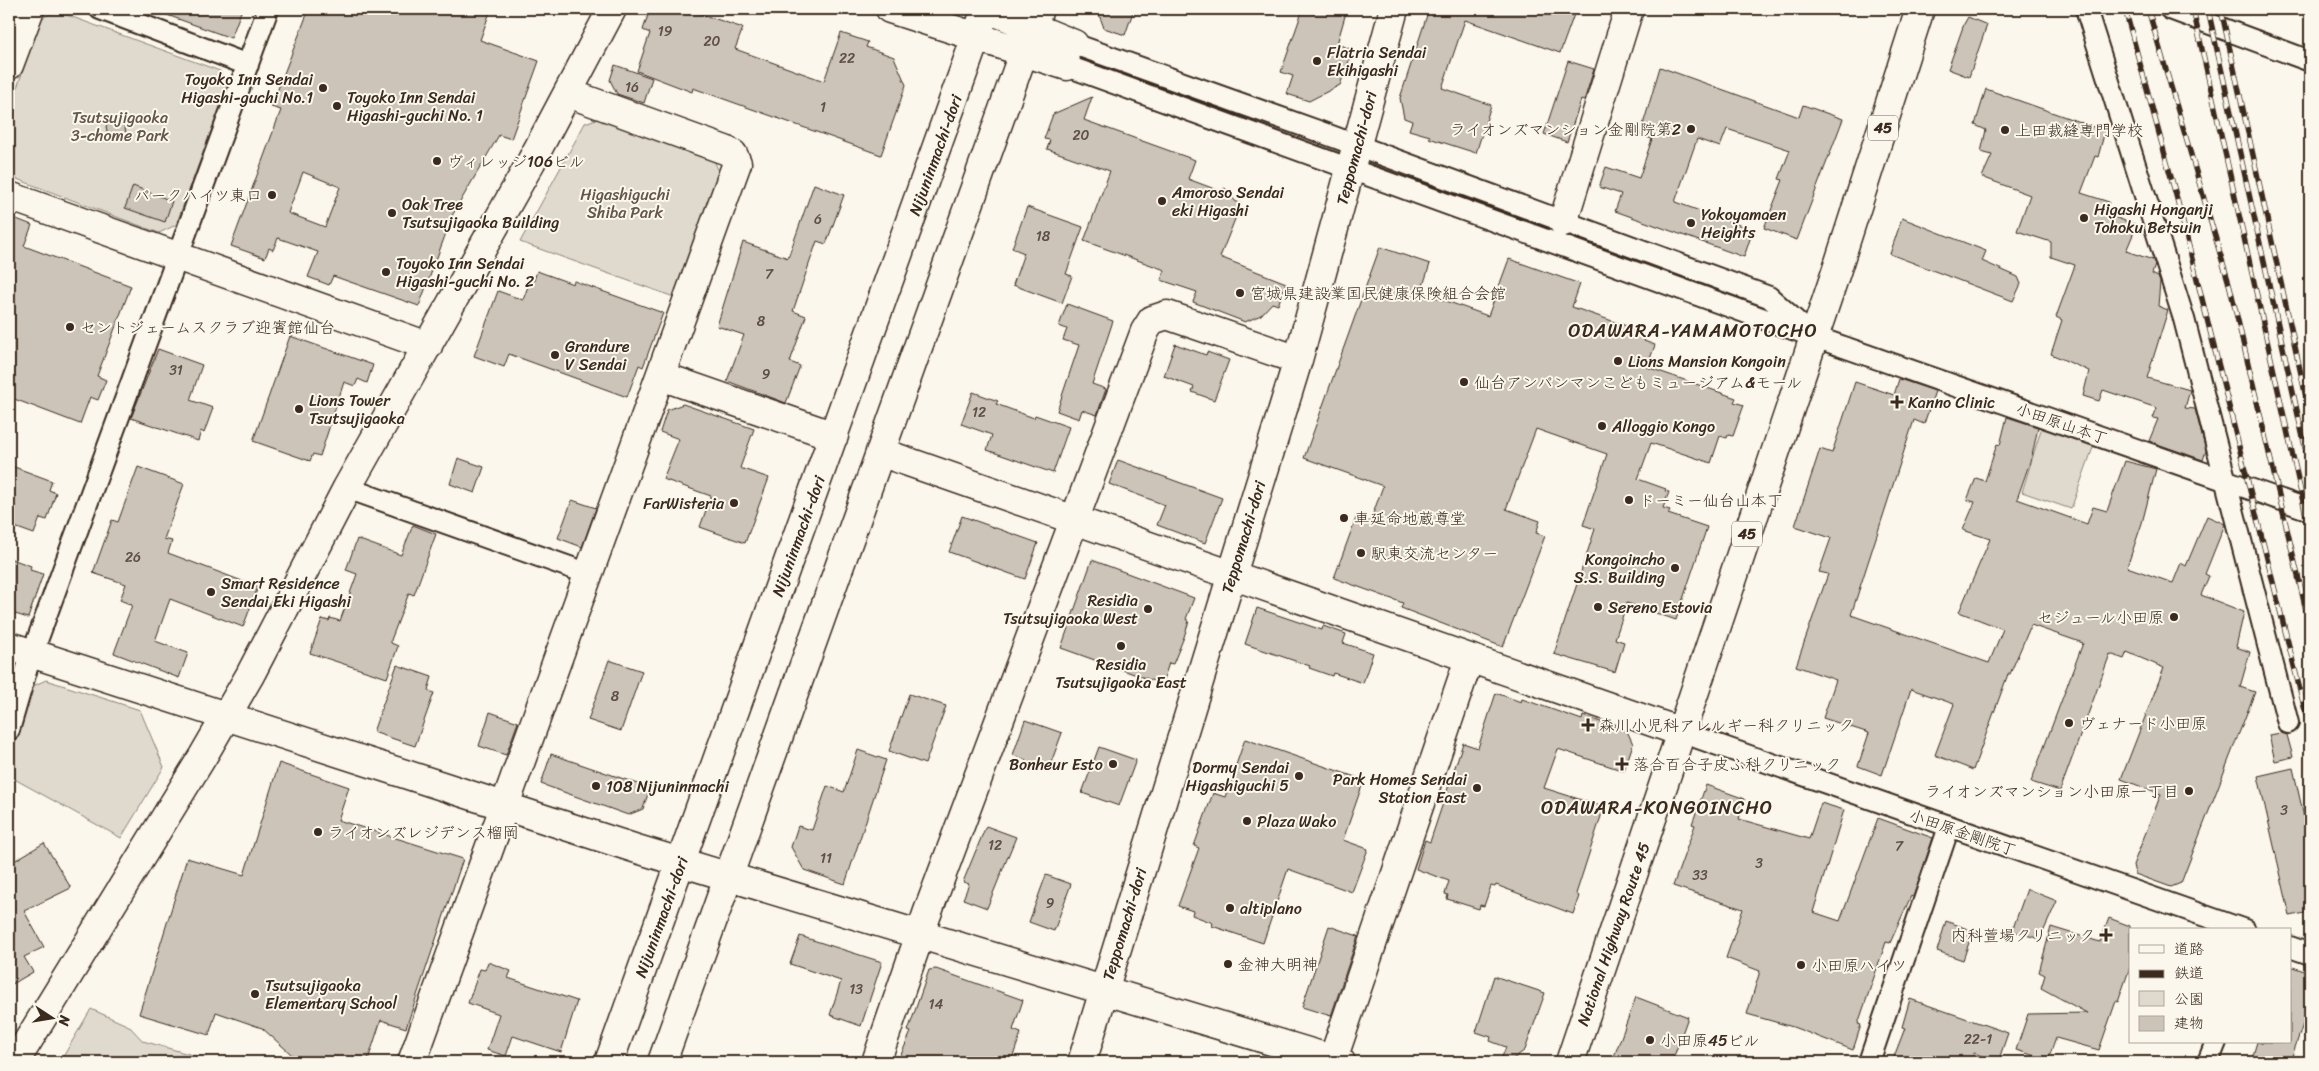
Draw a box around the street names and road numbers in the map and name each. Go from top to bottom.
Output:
street label: Teppomachi-dori [1327,87,1386,208]
street label: Nijuninmachi-dori [900,90,971,220]
road number: 45 [1868,116,1898,140]
street label: 小田原山本丁 [2012,394,2112,453]
street label: Nijuninmachi-dori [763,471,834,601]
street label: Teppomachi-dori [1213,477,1275,597]
road number: 45 [1732,522,1762,546]
street label: 小田原金剛院丁 [1905,801,2021,864]
street label: National Highway Route 45 [1568,838,1659,1030]
street label: Nijuninmachi-dori [626,852,697,982]
street label: Teppomachi-dori [1094,864,1156,984]

